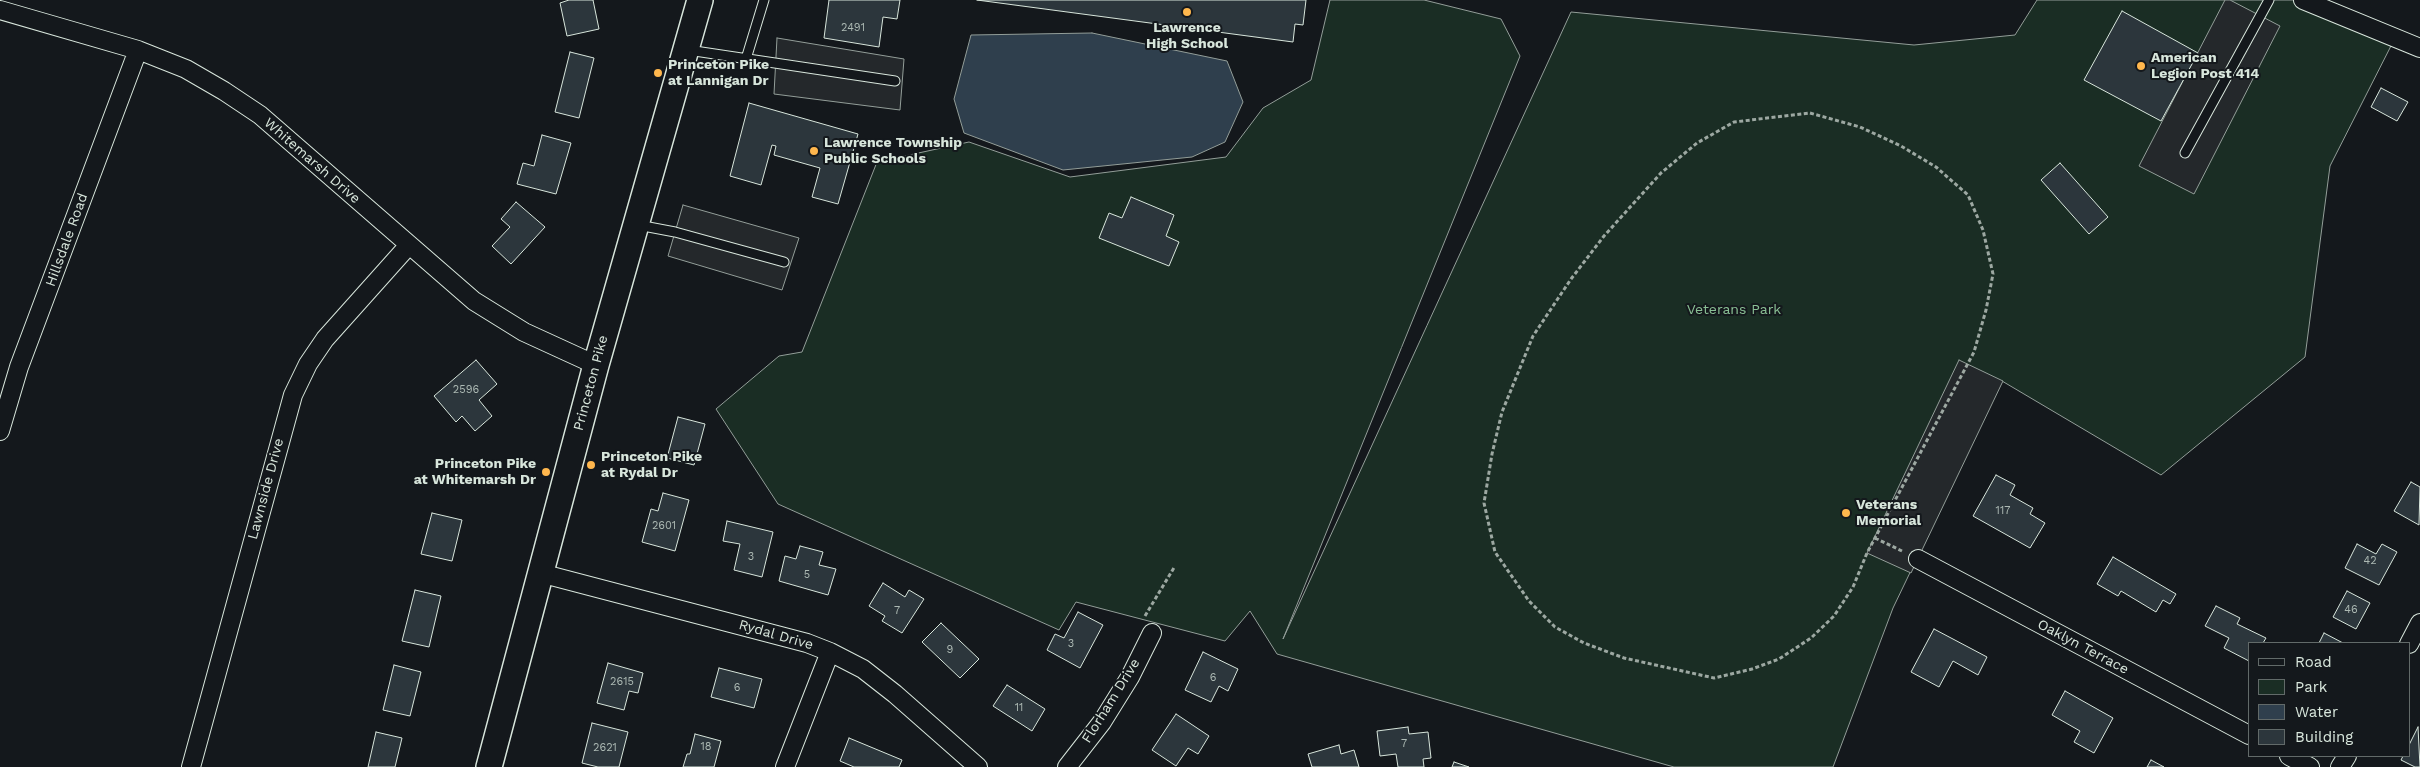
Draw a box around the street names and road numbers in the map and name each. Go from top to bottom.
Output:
street label: Whitemarsh Drive [260,115,364,207]
street label: Hillsdale Road [42,191,92,289]
street label: Princeton Pike [570,333,612,433]
street label: Lawnside Drive [244,437,288,541]
street label: Rydal Drive [737,616,815,654]
street label: Oaklyn Terrace [2034,616,2132,678]
street label: Florham Drive [1078,656,1144,746]

